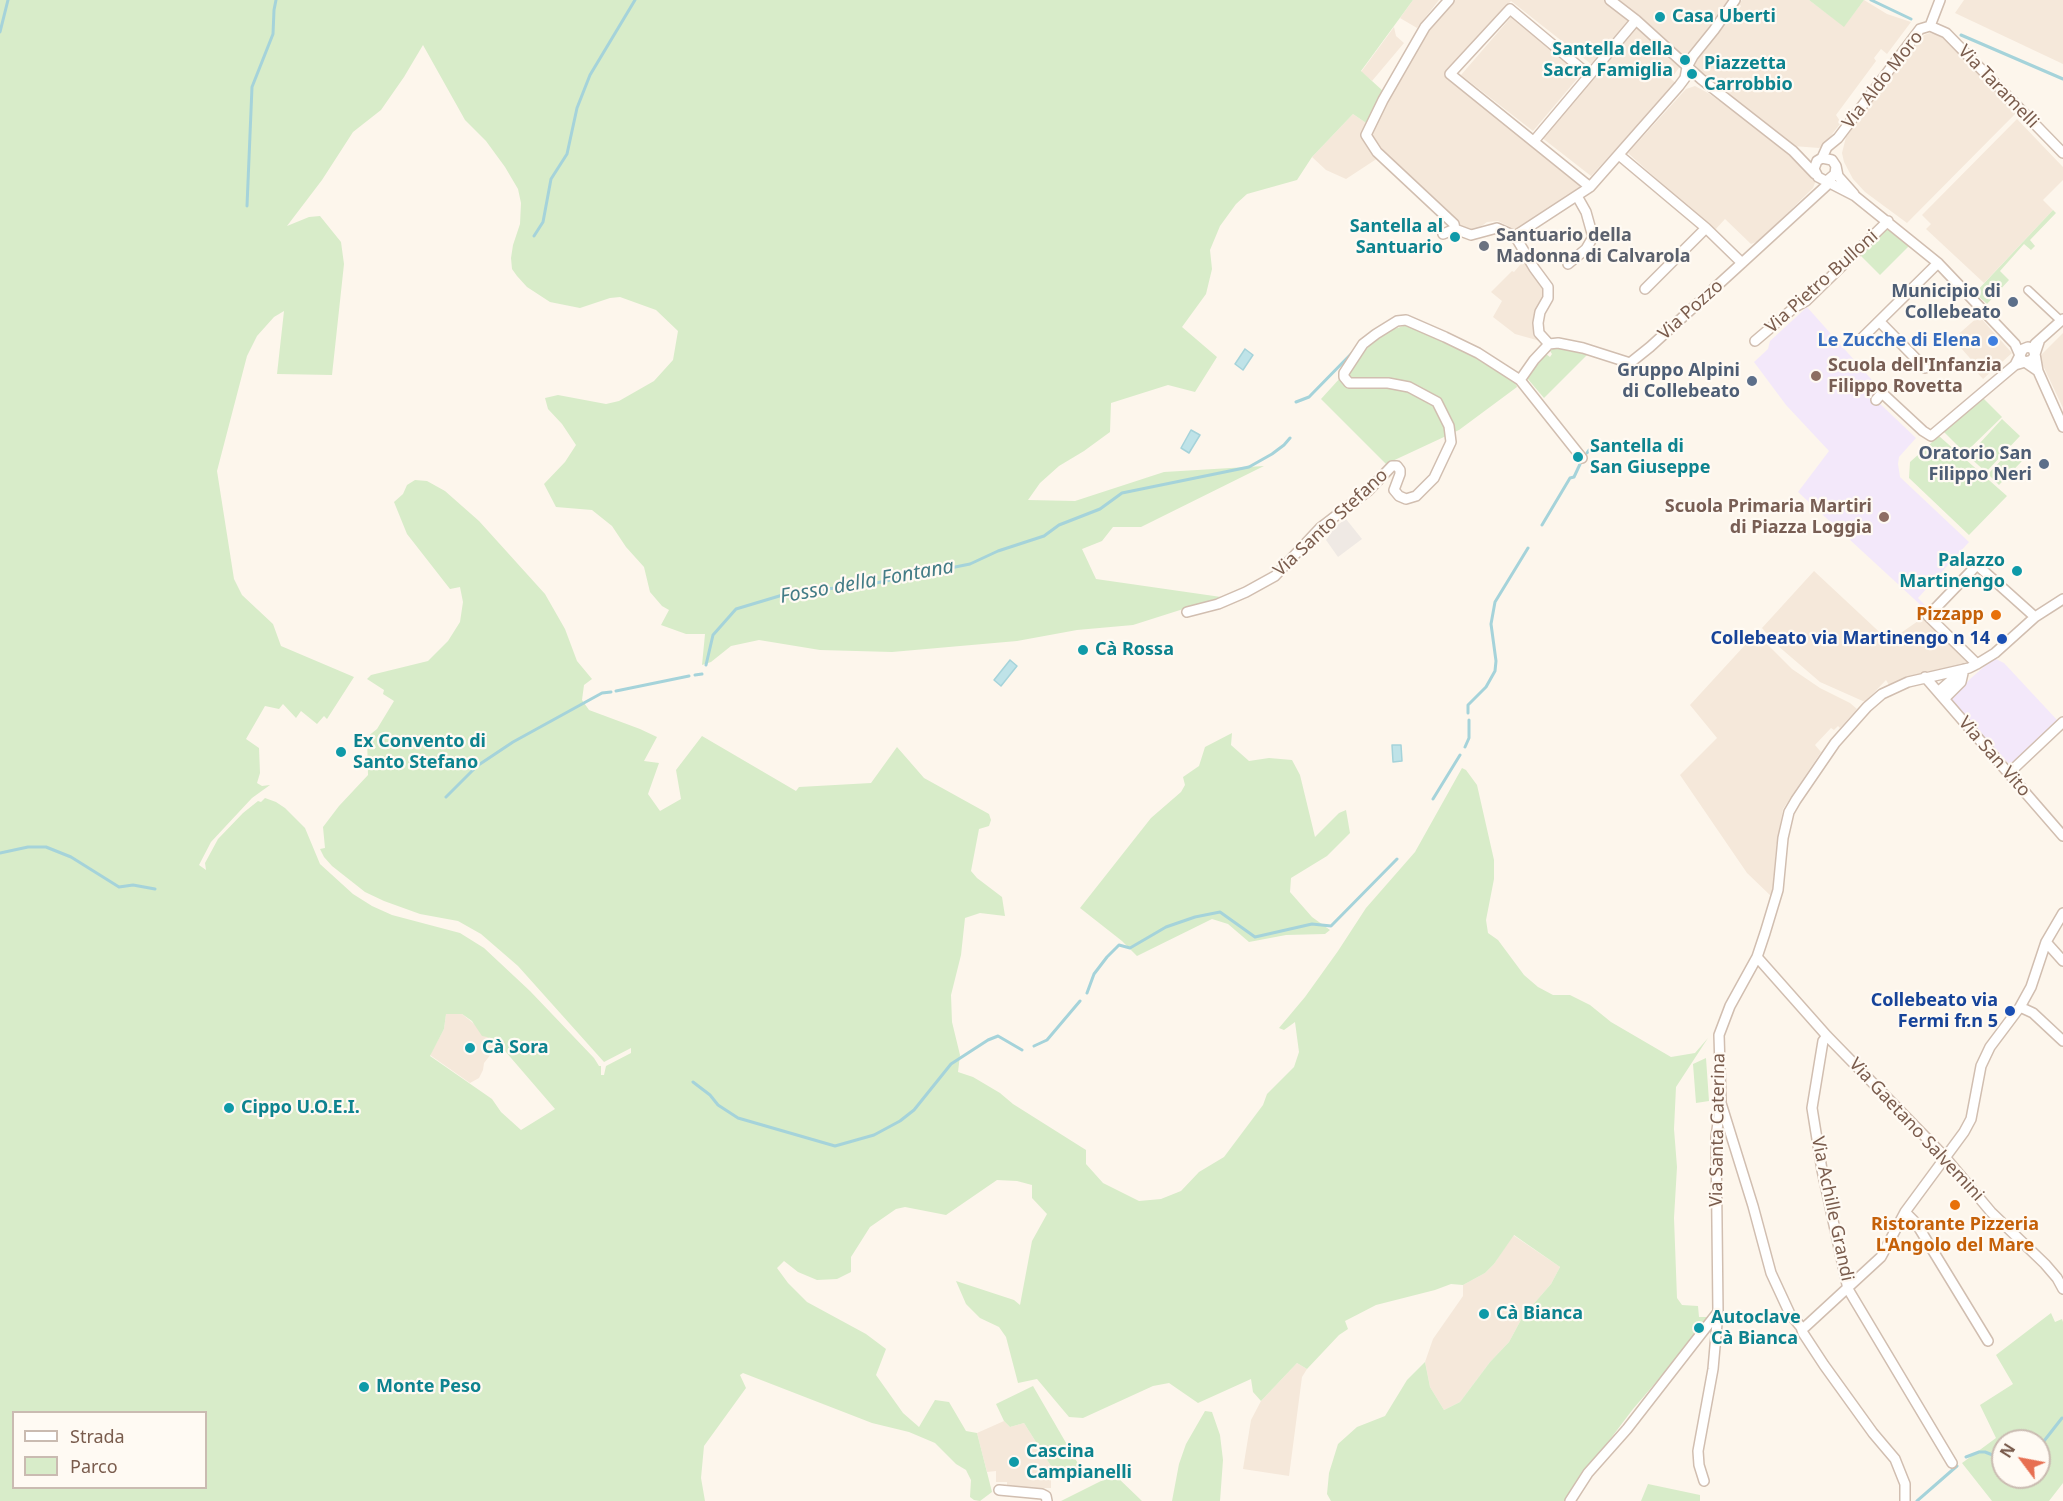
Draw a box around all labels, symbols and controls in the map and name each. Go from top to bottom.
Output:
place label: Casa Uberti [1672,6,1776,28]
marker: Casa Uberti [1653,10,1667,24]
street label: Via Aldo Moro [1838,27,1928,133]
place label: Santella della Sacra Famiglia [1543,39,1673,82]
street label: Via Taramelli [1953,41,2043,133]
marker: Santella della Sacra Famiglia [1678,53,1692,67]
place label: Piazzetta Carrobbio [1704,53,1793,96]
marker: Piazzetta Carrobbio [1685,67,1699,81]
place label: Santella al Santuario [1350,216,1443,258]
place label: Santuario della Madonna di Calvarola [1496,225,1691,268]
street label: Via Pietro Bulloni [1761,226,1883,338]
marker: Santella al Santuario [1448,230,1462,244]
marker: Santuario della Madonna di Calvarola [1477,239,1491,253]
street label: Via Pozzo [1654,275,1728,345]
place label: Municipio di Collebeato [1891,281,2001,324]
marker: Municipio di Collebeato [2006,295,2020,309]
place label: Le Zucche di Elena [1818,330,1981,352]
marker: Le Zucche di Elena [1986,334,2000,348]
place label: Scuola dell'Infanzia Filippo Rovetta [1828,355,2002,398]
place label: Gruppo Alpini di Collebeato [1617,360,1740,403]
marker: Scuola dell'Infanzia Filippo Rovetta [1809,369,1823,383]
marker: Gruppo Alpini di Collebeato [1745,374,1759,388]
place label: Santella di San Giuseppe [1590,436,1710,478]
place label: Oratorio San Filippo Neri [1918,443,2032,486]
marker: Santella di San Giuseppe [1571,450,1585,464]
marker: Oratorio San Filippo Neri [2037,457,2051,471]
street label: Via Santo Stefano [1269,465,1393,581]
place label: Scuola Primaria Martiri di Piazza Loggia [1665,496,1872,538]
marker: Scuola Primaria Martiri di Piazza Loggia [1877,510,1891,524]
place label: Palazzo Martinengo [1899,550,2005,592]
water label: Fosso della Fontana [778,555,956,609]
marker: Palazzo Martinengo [2010,564,2024,578]
place label: Pizzapp [1916,604,1984,626]
marker: Pizzapp [1989,608,2003,622]
place label: Collebeato via Martinengo n 14 [1711,628,1990,650]
marker: Collebeato via Martinengo n 14 [1995,632,2009,646]
place label: Cà Rossa [1095,639,1174,661]
marker: Cà Rossa [1076,643,1090,657]
street label: Via San Vito [1953,713,2035,801]
place label: Ex Convento di Santo Stefano [353,731,486,774]
marker: Ex Convento di Santo Stefano [334,745,348,759]
place label: Collebeato via Fermi fr.n 5 [1871,990,1998,1032]
marker: Collebeato via Fermi fr.n 5 [2003,1004,2017,1018]
place label: Cà Sora [482,1037,549,1059]
marker: Cà Sora [463,1041,477,1055]
street label: Via Santa Caterina [1706,1053,1730,1207]
street label: Via Gaetano Salvemini [1844,1054,1988,1206]
place label: Cippo U.O.E.I. [241,1097,360,1119]
marker: Cippo U.O.E.I. [222,1101,236,1115]
street label: Via Achille Grandi [1806,1135,1858,1283]
marker: Ristorante Pizzeria L'Angolo del Mare [1948,1198,1962,1212]
place label: Ristorante Pizzeria L'Angolo del Mare [1871,1214,2039,1256]
place label: Cà Bianca [1496,1303,1583,1325]
marker: Cà Bianca [1477,1307,1491,1321]
place label: Autoclave Cà Bianca [1711,1307,1801,1350]
marker: Autoclave Cà Bianca [1692,1321,1706,1335]
place label: Monte Peso [376,1376,481,1398]
marker: Monte Peso [357,1380,371,1394]
legend [12,1411,207,1489]
text: Strada [70,1424,125,1448]
north arrow [1991,1429,2051,1489]
text: N [1995,1439,2020,1462]
place label: Cascina Campianelli [1026,1441,1132,1484]
text: Parco [70,1454,118,1478]
marker: Cascina Campianelli [1007,1455,1021,1469]

